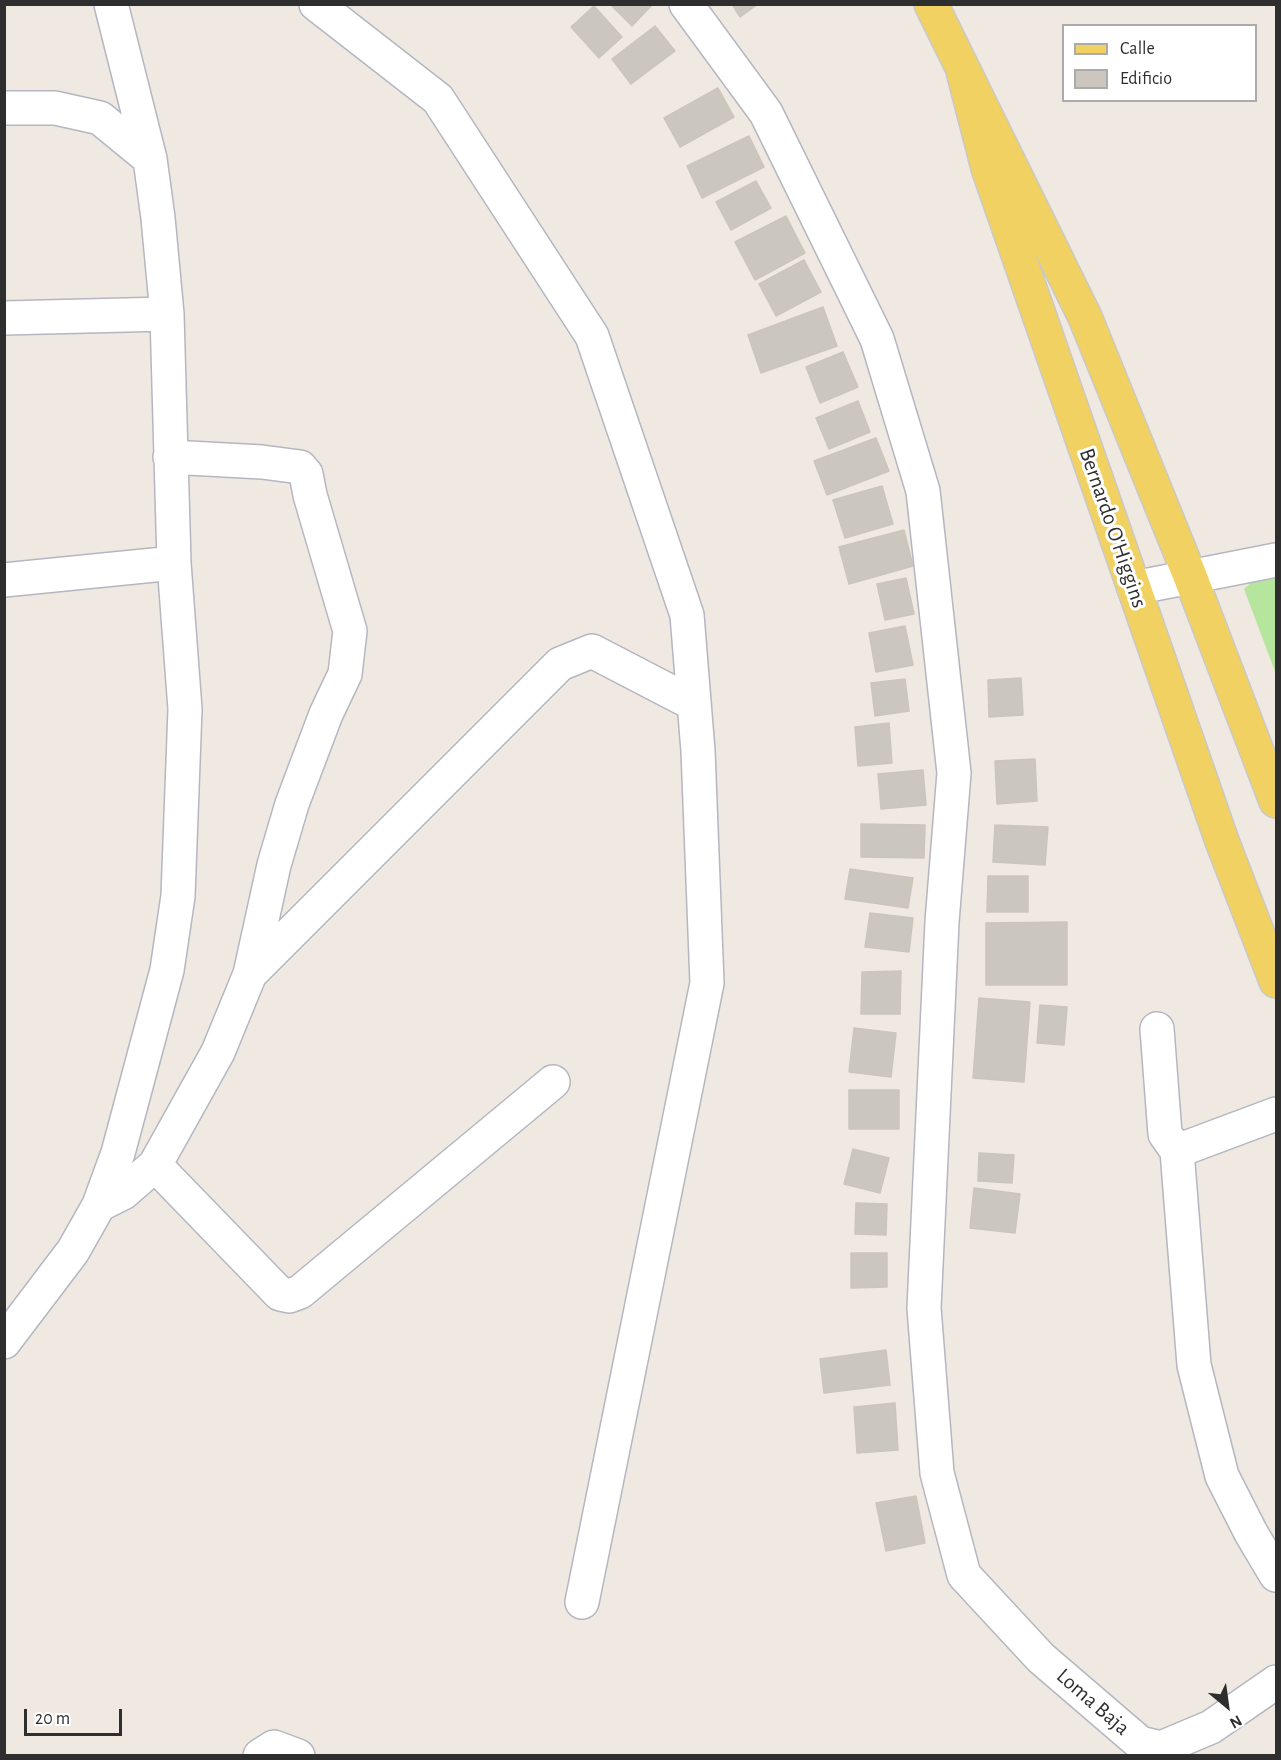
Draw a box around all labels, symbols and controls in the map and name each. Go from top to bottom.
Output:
legend [1062,24,1257,102]
text: Calle [1120,40,1155,58]
text: Edificio [1120,70,1172,88]
street label: Bernardo O'Higgins [1073,445,1153,611]
street label: Loma Baja [1051,1663,1135,1741]
north arrow [1197,1676,1257,1736]
scale bar [27,1697,124,1735]
text: 20 m [35,1710,70,1728]
text: N [1227,1712,1244,1731]

